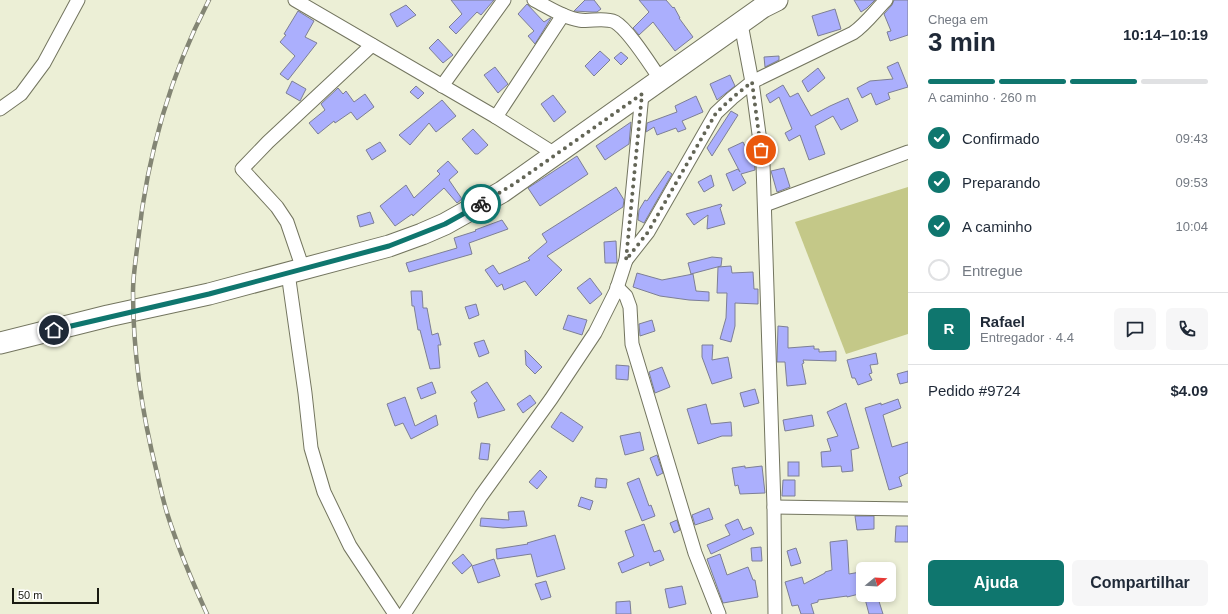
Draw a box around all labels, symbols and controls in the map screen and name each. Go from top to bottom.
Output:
text: Chega em [928,12,988,27]
text: 10:14–10:19 [1123,26,1208,43]
text: 3 min [928,27,996,57]
text: A caminho · 260 m [928,90,1036,105]
icon: check [928,127,950,149]
text: Confirmado [962,130,1040,147]
text: 09:43 [1175,131,1208,146]
pin [744,133,778,167]
icon: bag [750,139,772,161]
icon: check [928,171,950,193]
text: Preparando [962,174,1040,191]
text: 09:53 [1175,175,1208,190]
courier [461,184,501,224]
icon: bike [470,193,492,215]
icon: check [928,215,950,237]
text: A caminho [962,218,1032,235]
text: 10:04 [1175,219,1208,234]
text: Entregue [962,262,1023,279]
button: chat [1114,308,1156,350]
button: phone [1166,308,1208,350]
pin [37,313,71,347]
text: Rafael [980,313,1025,330]
icon: home [43,319,65,341]
text: R [944,320,954,337]
text: Entregador · 4.4 [980,330,1074,345]
text: Pedido #9724 [928,382,1021,399]
text: $4.09 [1170,382,1208,399]
button: Ajuda [928,560,1064,606]
button: Compartilhar [1072,560,1208,606]
north arrow [856,562,896,602]
map controls [856,562,896,602]
scale bar [12,586,99,605]
text: 50 m [18,589,42,601]

